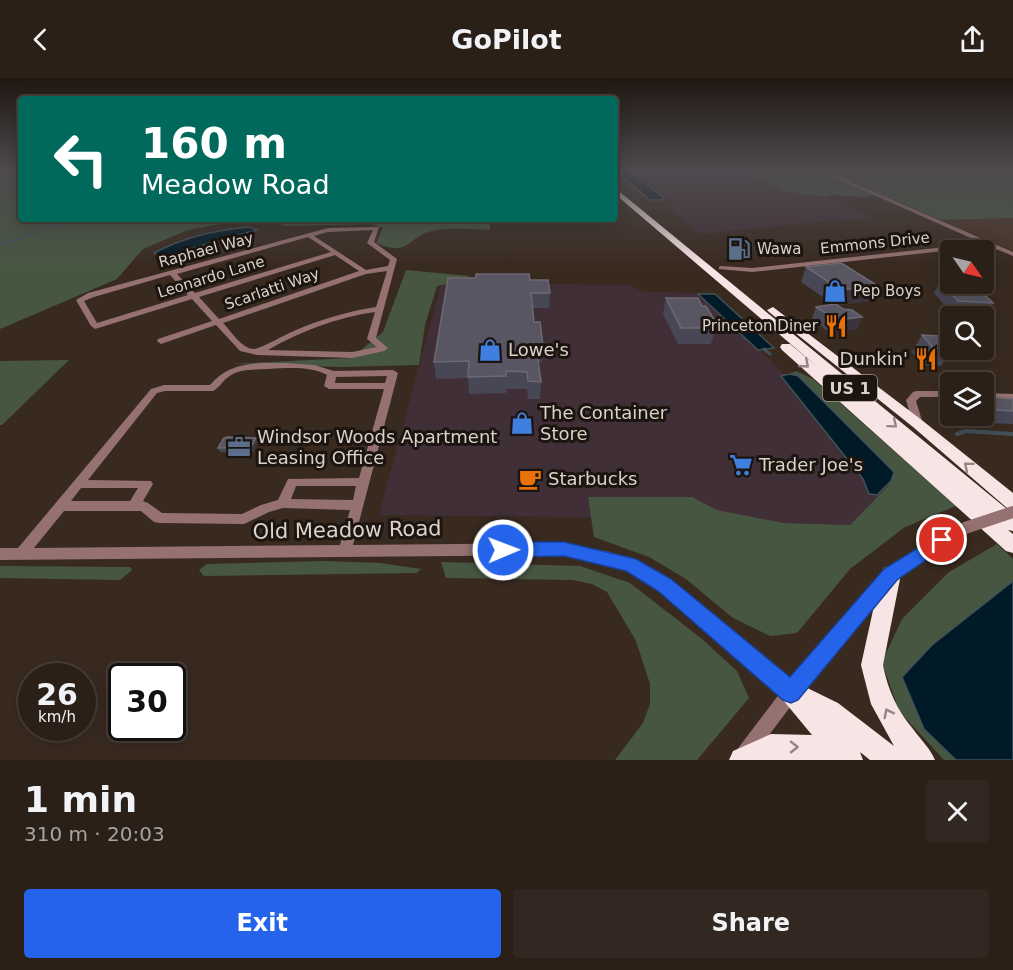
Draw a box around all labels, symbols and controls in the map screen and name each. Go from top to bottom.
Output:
icon: back [24,23,57,56]
icon: share [956,23,989,56]
text: GoPilot [451,24,562,55]
text: 160 m [141,119,287,168]
icon: left [42,120,120,198]
text: Meadow Road [141,169,330,200]
street label: Emmons Drive [819,228,931,258]
street label: Raphael Way [157,229,256,271]
fuel station icon: Wawa [726,236,752,262]
place label: Wawa [757,240,802,258]
north arrow [940,240,994,294]
map controls [940,240,994,426]
street label: Leonardo Lane [155,252,267,302]
street label: Scarlatti Way [222,264,322,314]
shop icon: Pep Boys [822,278,848,304]
place label: Pep Boys [853,282,921,300]
button: search [940,306,994,360]
restaurant icon: Princeton Diner [823,313,849,339]
place label: Princeton Diner [702,317,819,335]
shop icon: Lowe's [477,337,503,363]
place label: Lowe's [508,339,569,360]
restaurant icon: Dunkin' [913,346,939,372]
place label: Dunkin' [840,348,908,369]
one-way arrow [798,357,809,368]
button: layers [940,372,994,426]
road number: US 1 [823,375,877,401]
place label: The Container Store [539,402,668,444]
shop icon: The Container Store [509,410,535,436]
one-way arrow [886,416,897,427]
place label: Windsor Woods Apartment Leasing Office [257,426,497,468]
office icon: Windsor Woods Apartment Leasing Office [226,434,252,460]
supermarket icon: Trader Joe's [728,452,754,478]
place label: Trader Joe's [758,454,863,475]
one-way arrow [964,462,975,473]
cafe icon: Starbucks [517,466,543,492]
place label: Starbucks [548,468,637,489]
pin [916,514,967,565]
street label: Old Meadow Road [252,516,442,544]
position arrow [471,518,535,582]
icon: arrive [925,523,958,556]
speed limit sign: 30 [108,663,186,741]
text: 26 [36,677,78,712]
text: km/h [38,708,76,726]
one-way arrow [883,709,895,720]
one-way arrow [789,741,798,753]
text: 1 min [24,779,137,820]
button: close [926,780,989,843]
text: 310 m · 20:03 [24,822,165,846]
button: Exit [24,889,501,958]
button: Share [513,889,989,958]

